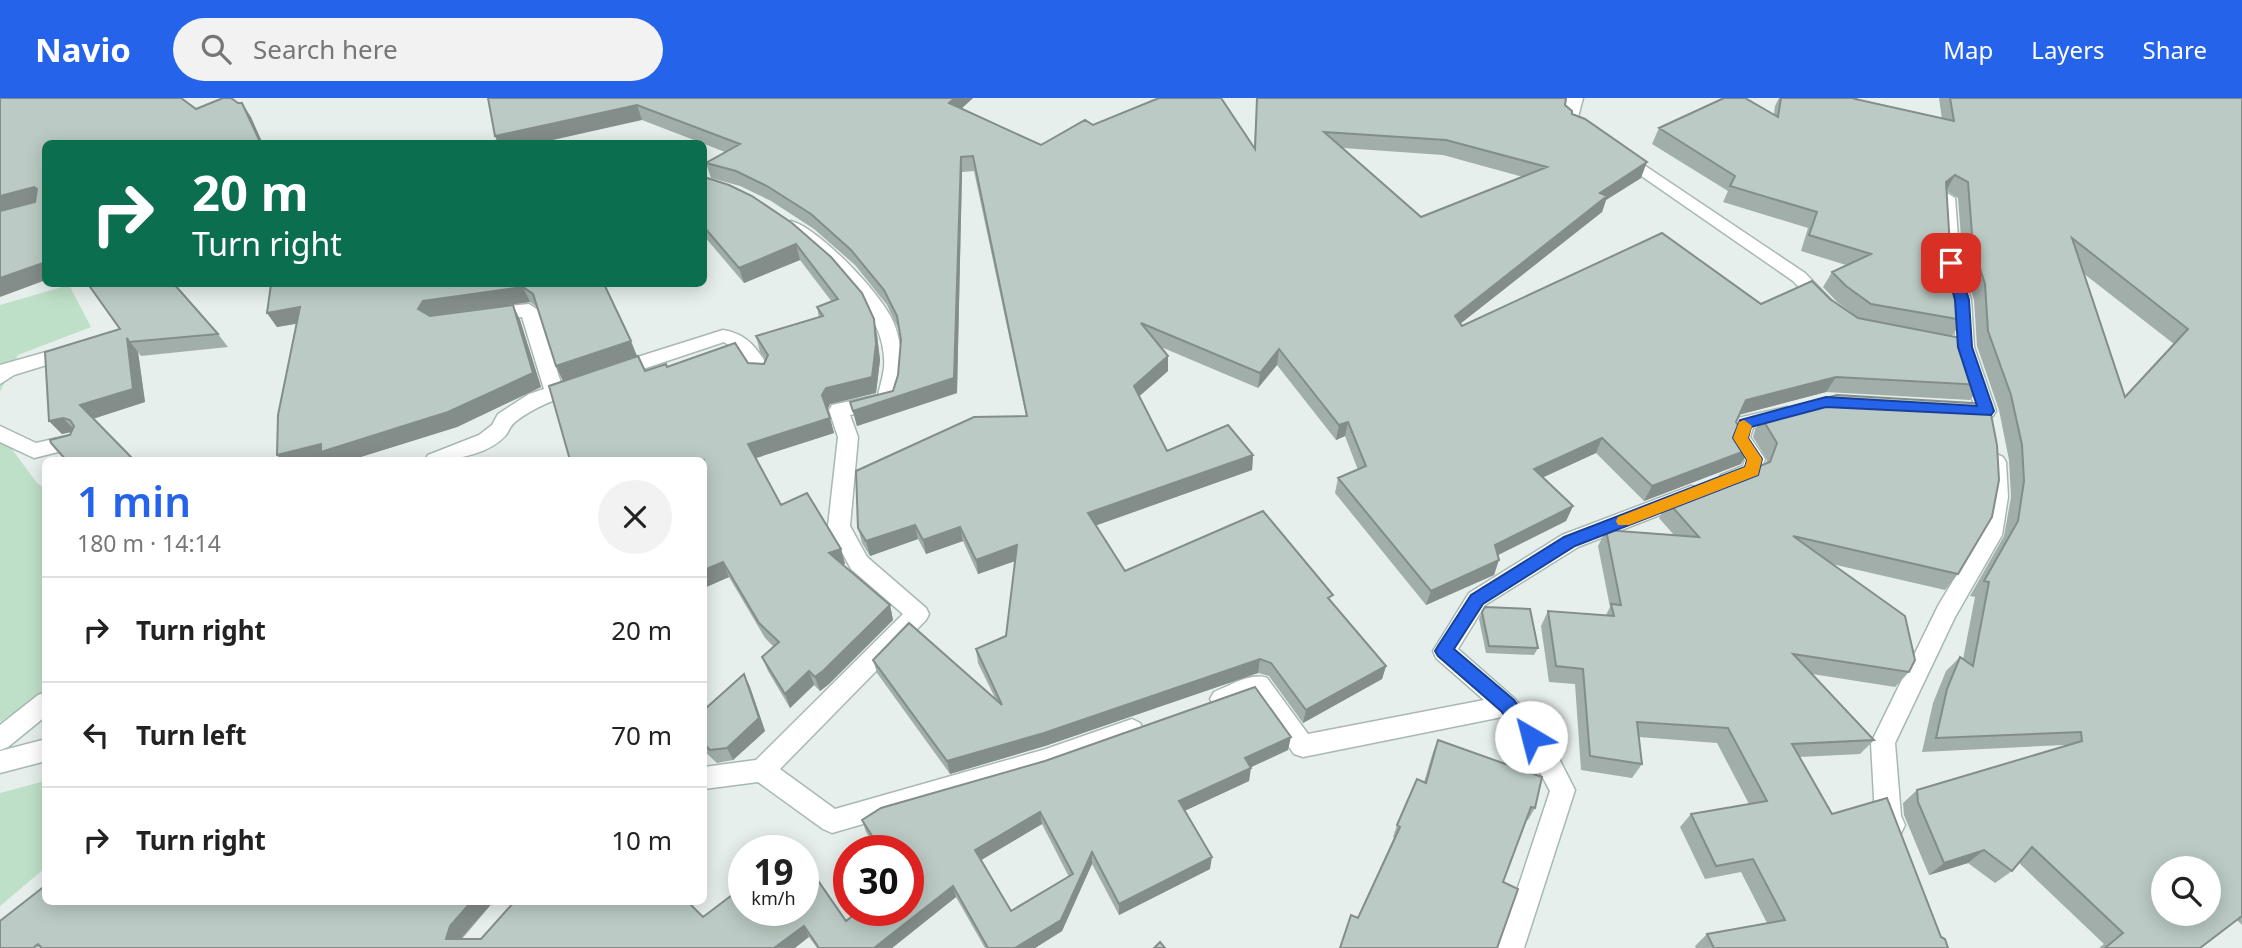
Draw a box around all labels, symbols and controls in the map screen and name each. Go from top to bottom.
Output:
search box [173,18,663,81]
text: Navio [35,27,131,72]
icon: search [197,30,235,68]
text: Search here [253,31,398,67]
text: Map [1943,33,1993,66]
text: Layers [2031,33,2105,66]
text: Share [2143,33,2207,66]
text: 20 m [192,159,309,225]
icon: right [77,168,168,259]
text: Turn right [192,222,342,265]
pin [1921,233,1981,293]
icon: arrive [1932,244,1970,282]
text: 1 min [77,472,191,529]
button: close [598,480,672,554]
text: 180 m · 14:14 [77,527,221,559]
icon: right [77,611,115,649]
text: Turn right [136,612,266,648]
text: 20 m [611,612,672,648]
position arrow [1494,700,1568,774]
icon: left [77,716,115,754]
text: Turn left [136,717,247,753]
text: 70 m [611,717,672,753]
icon: right [77,821,115,859]
text: Turn right [136,822,266,858]
text: 10 m [611,822,672,858]
speed limit sign: 30 [833,835,924,926]
text: 19 [753,848,794,895]
map controls [2151,856,2221,926]
button: search [2151,856,2221,926]
text: km/h [751,886,796,910]

